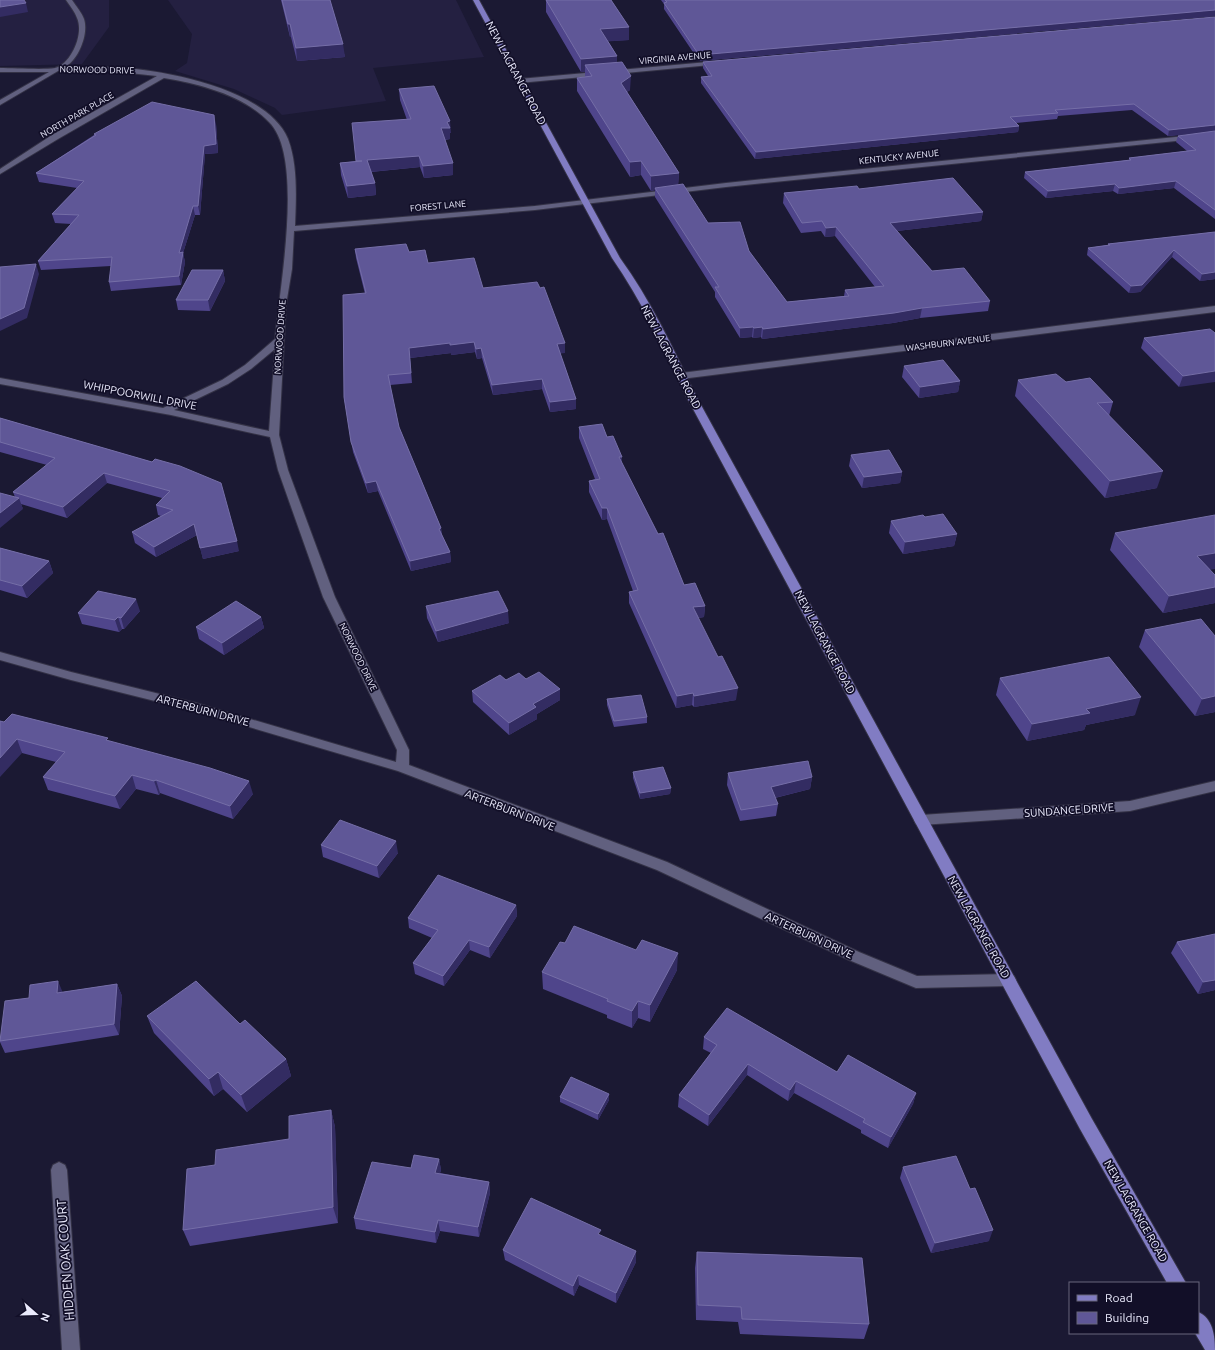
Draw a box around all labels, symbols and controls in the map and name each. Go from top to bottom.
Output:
street label: NEW LAGRANGE ROAD [484,19,548,127]
street label: VIRGINIA AVENUE [639,50,711,66]
street label: NORWOOD DRIVE [60,64,134,76]
street label: NORTH PARK PLACE [39,90,115,140]
street label: KENTUCKY AVENUE [859,148,939,166]
street label: FOREST LANE [410,199,466,213]
street label: NORWOOD DRIVE [272,299,288,375]
street label: NEW LAGRANGE ROAD [639,303,703,411]
street label: WASHBURN AVENUE [905,333,991,353]
street label: WHIPPOORWILL DRIVE [82,378,198,412]
street label: NEW LAGRANGE ROAD [793,588,857,696]
street label: NORWOOD DRIVE [337,621,379,693]
street label: ARTERBURN DRIVE [155,692,251,728]
street label: ARTERBURN DRIVE [463,787,557,833]
street label: SUNDANCE DRIVE [1024,801,1114,819]
street label: NEW LAGRANGE ROAD [946,874,1012,981]
street label: ARTERBURN DRIVE [763,909,855,961]
street label: NEW LAGRANGE ROAD [1102,1158,1170,1264]
street label: HIDDEN OAK COURT [54,1199,76,1321]
legend [1069,1282,1199,1334]
text: Road [1105,1291,1133,1304]
north arrow [16,1294,56,1334]
text: Building [1105,1311,1149,1324]
text: N [38,1312,52,1323]

